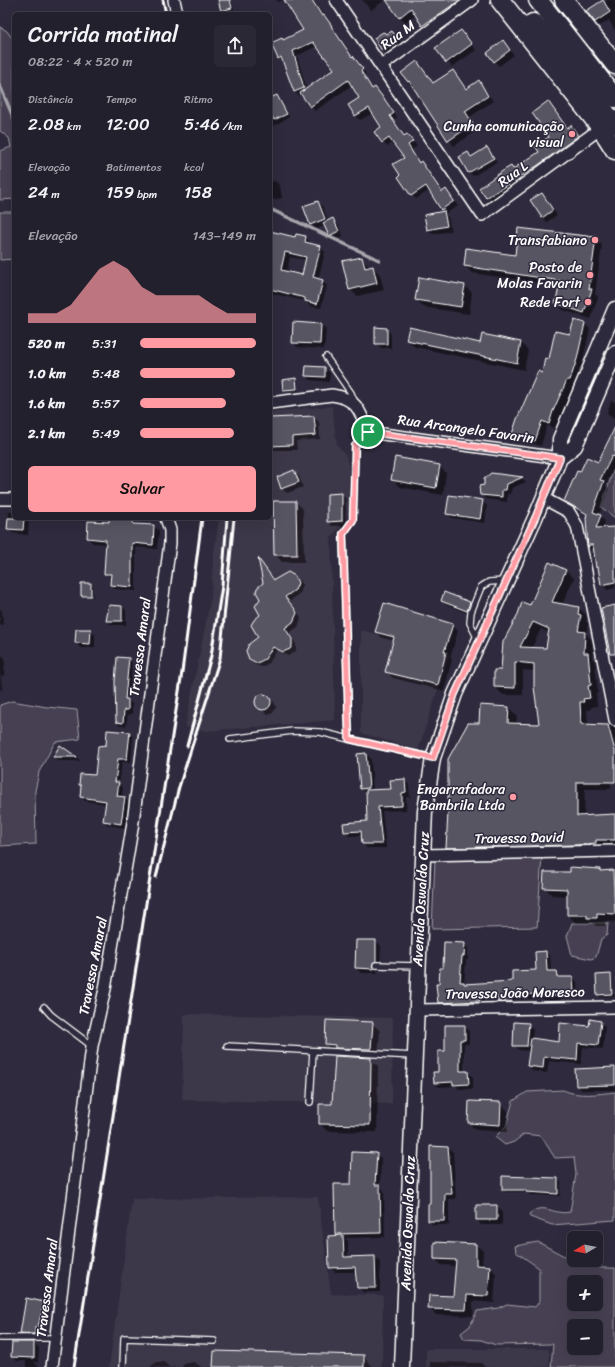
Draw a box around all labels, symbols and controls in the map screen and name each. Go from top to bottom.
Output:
street label: Rua M [375,14,421,56]
text: Corrida matinal [28,15,178,54]
button: share [214,25,256,67]
text: 08:22 · 4 × 520 m [28,50,132,73]
text: Distância [28,90,73,109]
text: Tempo [106,90,137,109]
text: Ritmo [184,90,213,109]
text: 2.08 [28,109,64,139]
text: 12:00 [106,109,150,139]
text: 5:46 [184,109,220,139]
place label: Cunha comunicação visual [443,114,565,155]
text: km [64,117,81,136]
text: /km [220,117,242,136]
marker: Cunha comunicação visual [567,129,577,139]
street label: Rua L [492,154,534,194]
text: Elevação [28,158,70,177]
text: Batimentos [106,158,161,177]
text: kcal [184,158,204,177]
text: 24 [28,177,48,207]
text: 159 [106,177,134,207]
text: 158 [184,177,212,207]
text: m [48,185,60,204]
text: bpm [134,185,157,204]
text: Elevação [28,224,78,247]
text: 143–149 m [193,224,256,247]
place label: Transfabiano [508,228,587,253]
marker: Transfabiano [590,235,600,245]
place label: Posto de Molas Favarin [497,255,582,296]
marker: Posto de Molas Favarin [585,270,595,280]
place label: Rede Fort [520,290,581,315]
marker: Rede Fort [583,297,593,307]
text: 520 m [28,332,65,355]
text: 5:31 [92,332,117,355]
text: 1.0 km [28,362,66,385]
text: 5:48 [92,362,120,385]
text: 1.6 km [28,392,65,415]
text: 5:57 [92,392,119,415]
street label: Rua Arcangelo Favarin [396,407,536,451]
pin [351,415,385,449]
icon: arrive [357,421,379,443]
text: 2.1 km [28,422,65,445]
text: 5:49 [92,422,120,445]
button: Salvar [28,466,256,512]
street label: Travessa Amaral [122,595,159,698]
place label: Engarrafadora Bambrila Ltda [417,777,506,818]
marker: Engarrafadora Bambrila Ltda [508,792,518,802]
street label: Travessa David [474,825,565,851]
street label: Avenida Oswaldo Cruz [405,830,437,968]
street label: Travessa Amaral [71,914,115,1017]
street label: Travessa João Moresco [445,979,585,1007]
street label: Avenida Oswaldo Cruz [393,1155,423,1292]
north arrow [567,1231,603,1267]
map controls [567,1231,603,1355]
street label: Travessa Amaral [29,1236,66,1339]
button: + [567,1275,603,1311]
button: − [567,1319,603,1355]

